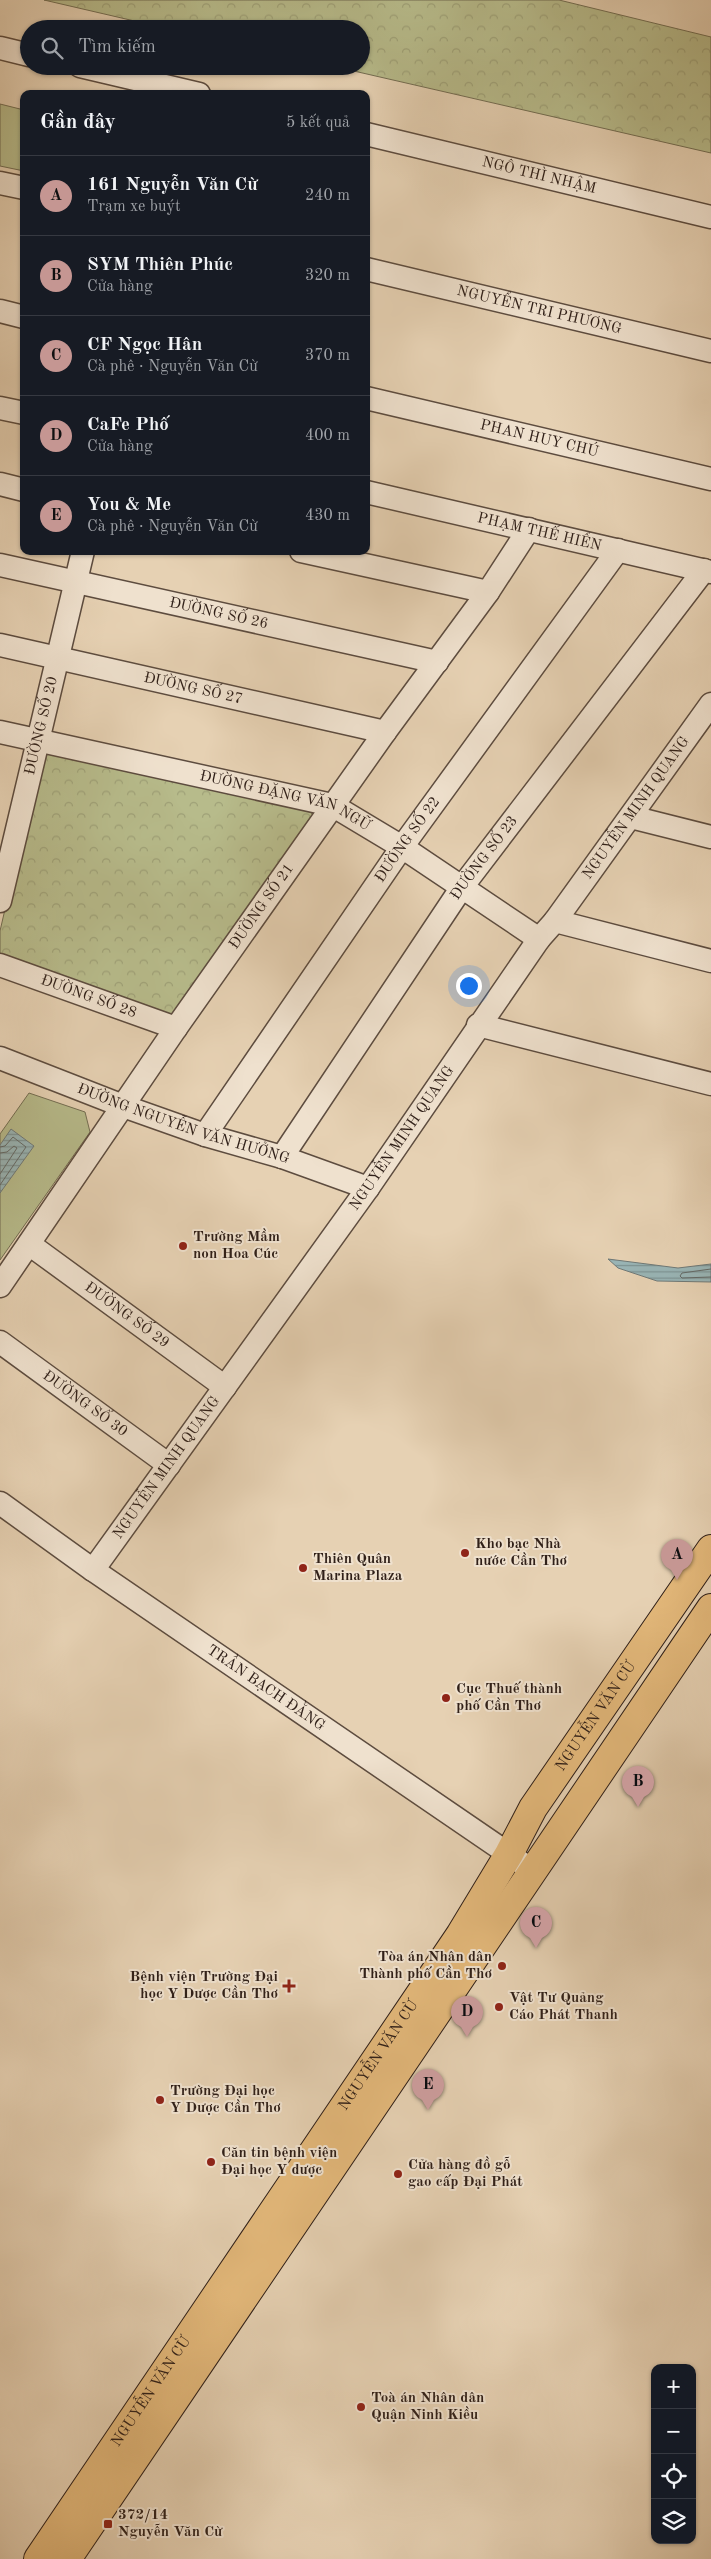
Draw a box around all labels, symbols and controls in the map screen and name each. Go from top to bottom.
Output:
search box [20,20,370,75]
icon: search [38,34,66,62]
text: Tìm kiếm [78,38,156,57]
text: Gần đây [40,112,116,133]
text: 5 kết quả [286,115,350,131]
street label: NGÔ THÌ NHẬM [480,155,598,197]
text: 161 Nguyễn Văn Cừ [87,176,258,195]
text: A [50,188,62,204]
text: 240 m [305,188,350,204]
text: Trạm xe buýt [87,199,181,215]
text: SYM Thiên Phúc [87,256,233,275]
text: B [50,268,62,284]
text: 320 m [305,268,350,284]
text: Cửa hàng [87,279,153,295]
street label: NGUYỂN TRI PHƯƠNG [455,283,623,337]
text: CF Ngọc Hân [87,336,202,355]
text: C [51,348,61,364]
text: 370 m [305,348,350,364]
text: Cà phê · Nguyễn Văn Cừ [87,359,258,375]
text: CaFe Phố [87,416,169,435]
street label: PHAN HUY CHÚ [478,417,601,460]
text: D [50,428,62,444]
text: 400 m [305,428,350,444]
text: Cửa hàng [87,439,153,455]
text: You & Me [87,496,171,515]
text: E [50,508,62,524]
text: 430 m [305,508,350,524]
street label: PHẠM THẾ HIỂN [476,511,603,554]
text: Cà phê · Nguyễn Văn Cừ [87,519,258,535]
street label: ĐƯỜNG SỐ 26 [168,595,269,632]
street label: ĐƯỜNG SỐ 27 [142,670,244,707]
street label: ĐƯỜNG SỐ 20 [23,675,60,777]
street label: NGUYỄN MINH QUANG [580,734,693,882]
street label: ĐƯỜNG ĐẶNG VĂN NGỮ [198,769,375,834]
street label: ĐƯỜNG SỐ 22 [372,795,443,885]
street label: ĐƯỜNG SỐ 23 [448,813,521,903]
street label: ĐƯỜNG SỐ 21 [227,861,297,952]
street label: ĐƯỜNG SỐ 28 [39,973,138,1021]
your location [456,973,482,999]
street label: NGUYỄN MINH QUANG [347,1063,457,1213]
street label: ĐƯỜNG NGUYỄN VĂN HƯỞNG [75,1081,292,1167]
place label: Trường Mầm non Hoa Cúc [193,1228,280,1262]
marker: Trường Mầm non Hoa Cúc [177,1240,189,1252]
street label: ĐƯỜNG SỐ 29 [82,1280,172,1351]
street label: ĐƯỜNG SỐ 30 [40,1368,130,1439]
street label: NGUYỄN MINH QUANG [110,1393,223,1542]
place label: Kho bạc Nhà nước Cần Thơ [475,1537,568,1569]
pin: A [661,1539,693,1580]
marker: Kho bạc Nhà nước Cần Thơ [459,1547,471,1559]
place label: Thiên Quân Marina Plaza [313,1552,403,1584]
marker: Thiên Quân Marina Plaza [297,1562,309,1574]
street label: TRẦN BẠCH ĐẰNG [204,1643,328,1734]
street label: NGUYỄN VĂN CỪ [553,1656,639,1774]
place label: Cục Thuế thành phố Cần Thơ [456,1681,562,1714]
marker: Cục Thuế thành phố Cần Thơ [440,1692,452,1704]
pin: B [622,1766,654,1807]
pin: C [520,1907,552,1948]
place label: Tòa án Nhân dân Thành phố Cần Thơ [359,1950,492,1982]
marker: Tòa án Nhân dân Thành phố Cần Thơ [496,1960,508,1972]
place label: Bệnh viện Trường Đại học Y Dược Cần Thơ [130,1970,278,2002]
marker: Bệnh viện Trường Đại học Y Dược Cần Thơ [282,1979,296,1993]
place label: Vật Tư Quảng Cáo Phát Thanh [509,1991,618,2023]
street label: NGUYỄN VĂN CỪ [336,1995,421,2113]
pin: D [451,1996,483,2037]
marker: Vật Tư Quảng Cáo Phát Thanh [493,2001,505,2013]
pin: E [412,2069,444,2110]
place label: Trường Đại học Y Dược Cần Thơ [170,2084,281,2116]
marker: Trường Đại học Y Dược Cần Thơ [154,2094,166,2106]
place label: Căn tin bệnh viện Đại học Y dược [221,2146,337,2178]
marker: Căn tin bệnh viện Đại học Y dược [205,2156,217,2168]
place label: Cửa hàng đồ gỗ gao cấp Đại Phát [408,2156,523,2190]
marker: Cửa hàng đồ gỗ gao cấp Đại Phát [392,2168,404,2180]
street label: NGUYỄN VĂN CỪ [109,2331,194,2450]
map controls [651,2364,696,2544]
button: + [651,2364,696,2409]
place label: Toà án Nhân dân Quận Ninh Kiều [371,2391,484,2423]
marker: Toà án Nhân dân Quận Ninh Kiều [355,2401,367,2413]
button: − [651,2409,696,2454]
button: locate [651,2454,696,2499]
button: layers [651,2499,696,2544]
place label: 372/14 Nguyễn Văn Cừ [118,2508,223,2540]
marker: 372/14 Nguyễn Văn Cừ [102,2518,114,2530]

